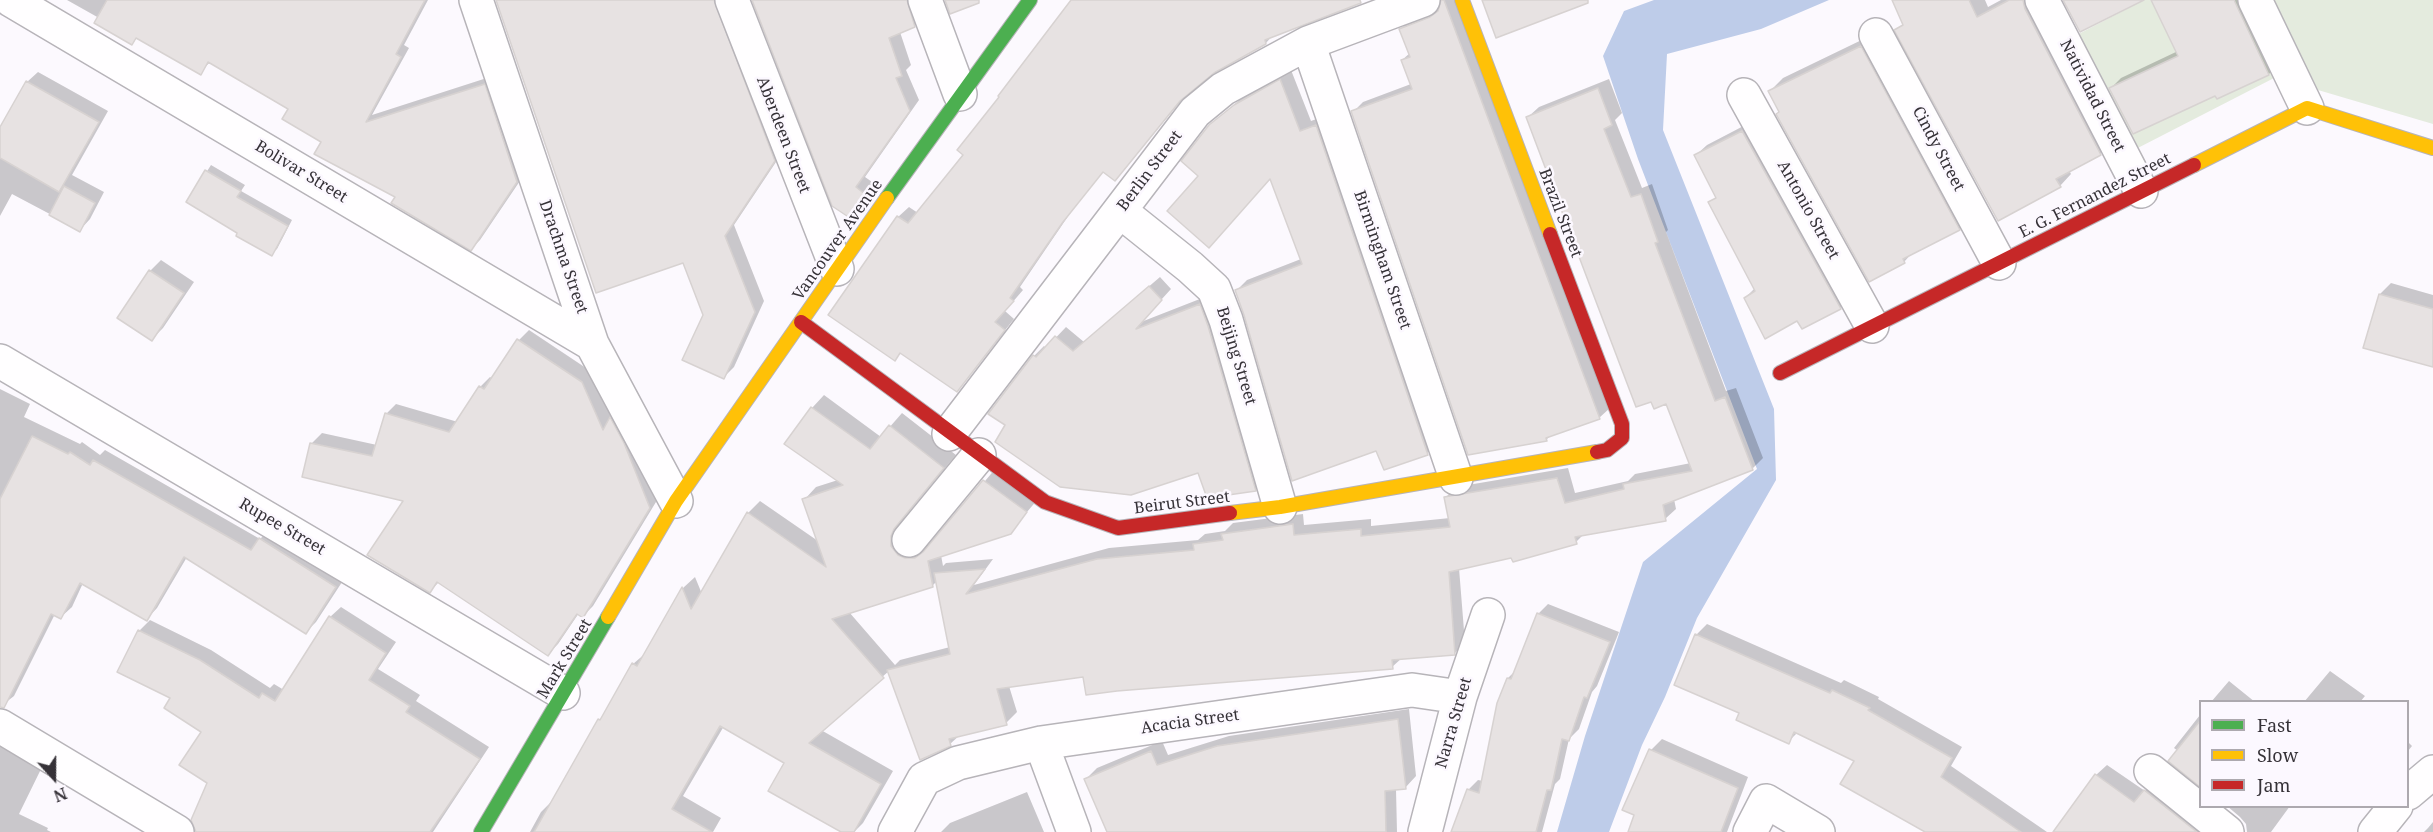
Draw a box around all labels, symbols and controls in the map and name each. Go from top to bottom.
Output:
street label: Natividad Street [2055,36,2129,156]
street label: Aberdeen Street [752,74,814,196]
street label: Cindy Street [1908,103,1968,195]
street label: Berlin Street [1114,127,1186,215]
street label: Bolivar Street [251,137,351,207]
street label: E. G. Fernandez Street [2016,149,2174,243]
street label: Antonio Street [1773,157,1843,263]
street label: Brazil Street [1534,166,1586,260]
street label: Vancouver Avenue [789,176,887,304]
street label: Birmingham Street [1349,188,1415,332]
street label: Drachma Street [535,198,591,316]
street label: Beijing Street [1212,305,1260,407]
street label: Beirut Street [1133,488,1231,518]
street label: Rupee Street [235,495,329,559]
street label: Mark Street [534,616,596,702]
street label: Narra Street [1432,675,1476,771]
legend [2199,700,2409,808]
street label: Acacia Street [1140,706,1240,738]
text: Fast [2257,713,2292,737]
text: Slow [2257,743,2298,767]
north arrow [24,748,84,808]
text: Jam [2257,773,2291,797]
text: N [51,782,70,807]

